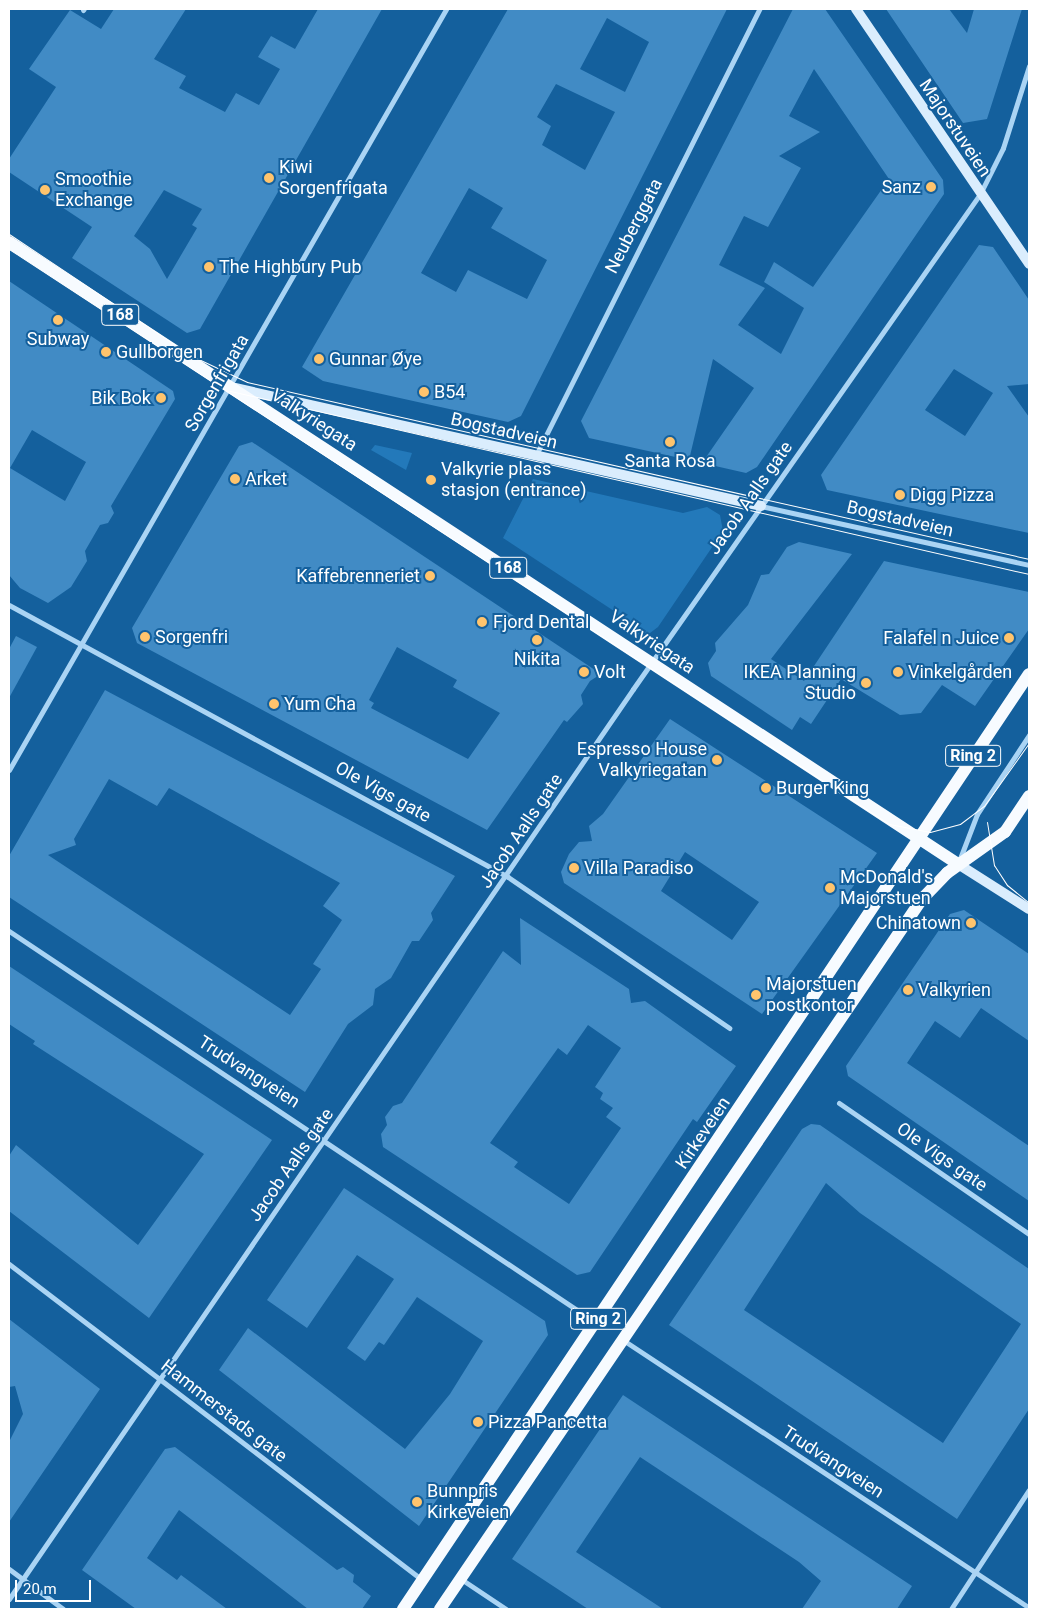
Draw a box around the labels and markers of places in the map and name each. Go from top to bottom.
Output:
place label: Kiwi Sorgenfrigata [279,157,388,200]
place label: Smoothie Exchange [55,169,133,212]
marker: Kiwi Sorgenfrigata [263,172,275,184]
place label: Sanz [882,176,921,198]
marker: Sanz [925,181,937,193]
marker: Smoothie Exchange [39,184,51,196]
place label: The Highbury Pub [219,256,362,278]
marker: The Highbury Pub [203,261,215,273]
marker: Subway [52,314,64,326]
place label: Subway [27,328,89,350]
place label: Gullborgen [116,341,203,363]
marker: Gullborgen [100,346,112,358]
place label: Gunnar Øye [329,348,422,370]
marker: Gunnar Øye [313,353,325,365]
place label: B54 [434,381,465,403]
marker: B54 [418,386,430,398]
place label: Bik Bok [91,387,151,409]
marker: Bik Bok [155,392,167,404]
marker: Santa Rosa [664,436,676,448]
place label: Santa Rosa [624,450,716,472]
place label: Valkyrie plass stasjon (entrance) [441,459,586,502]
place label: Arket [245,468,287,490]
marker: Arket [229,473,241,485]
marker: Valkyrie plass stasjon (entrance) [425,474,437,486]
place label: Digg Pizza [910,484,994,506]
marker: Digg Pizza [894,489,906,501]
place label: Kaffebrenneriet [296,565,420,587]
marker: Kaffebrenneriet [424,570,436,582]
place label: Fjord Dental [493,611,589,633]
marker: Fjord Dental [475,615,489,629]
place label: Sorgenfri [155,626,228,648]
place label: Falafel n Juice [883,627,999,649]
marker: Sorgenfri [139,631,151,643]
marker: Falafel n Juice [1003,632,1015,644]
marker: Nikita [531,634,543,646]
place label: Nikita [514,648,560,670]
place label: Volt [594,661,626,683]
place label: Vinkelgården [908,661,1012,683]
place label: IKEA Planning Studio [744,662,856,704]
marker: Volt [578,666,590,678]
marker: Vinkelgården [892,666,904,678]
marker: IKEA Planning Studio [860,677,872,689]
place label: Yum Cha [284,693,356,715]
marker: Yum Cha [268,698,280,710]
place label: Espresso House Valkyriegatan [577,739,707,782]
marker: Espresso House Valkyriegatan [711,754,723,766]
place label: Burger King [776,777,869,799]
marker: Burger King [760,782,772,794]
place label: Villa Paradiso [584,857,694,879]
marker: Villa Paradiso [568,862,580,874]
place label: McDonald's Majorstuen [840,867,933,910]
marker: McDonald's Majorstuen [824,882,836,894]
place label: Chinatown [876,912,961,934]
marker: Chinatown [965,917,977,929]
place label: Majorstuen postkontor [766,974,857,1016]
place label: Valkyrien [918,979,991,1001]
marker: Valkyrien [902,984,914,996]
marker: Majorstuen postkontor [750,989,762,1001]
place label: Pizza Pancetta [488,1411,607,1433]
marker: Pizza Pancetta [472,1416,484,1428]
place label: Bunnpris Kirkeveien [427,1481,509,1524]
marker: Bunnpris Kirkeveien [411,1496,423,1508]

